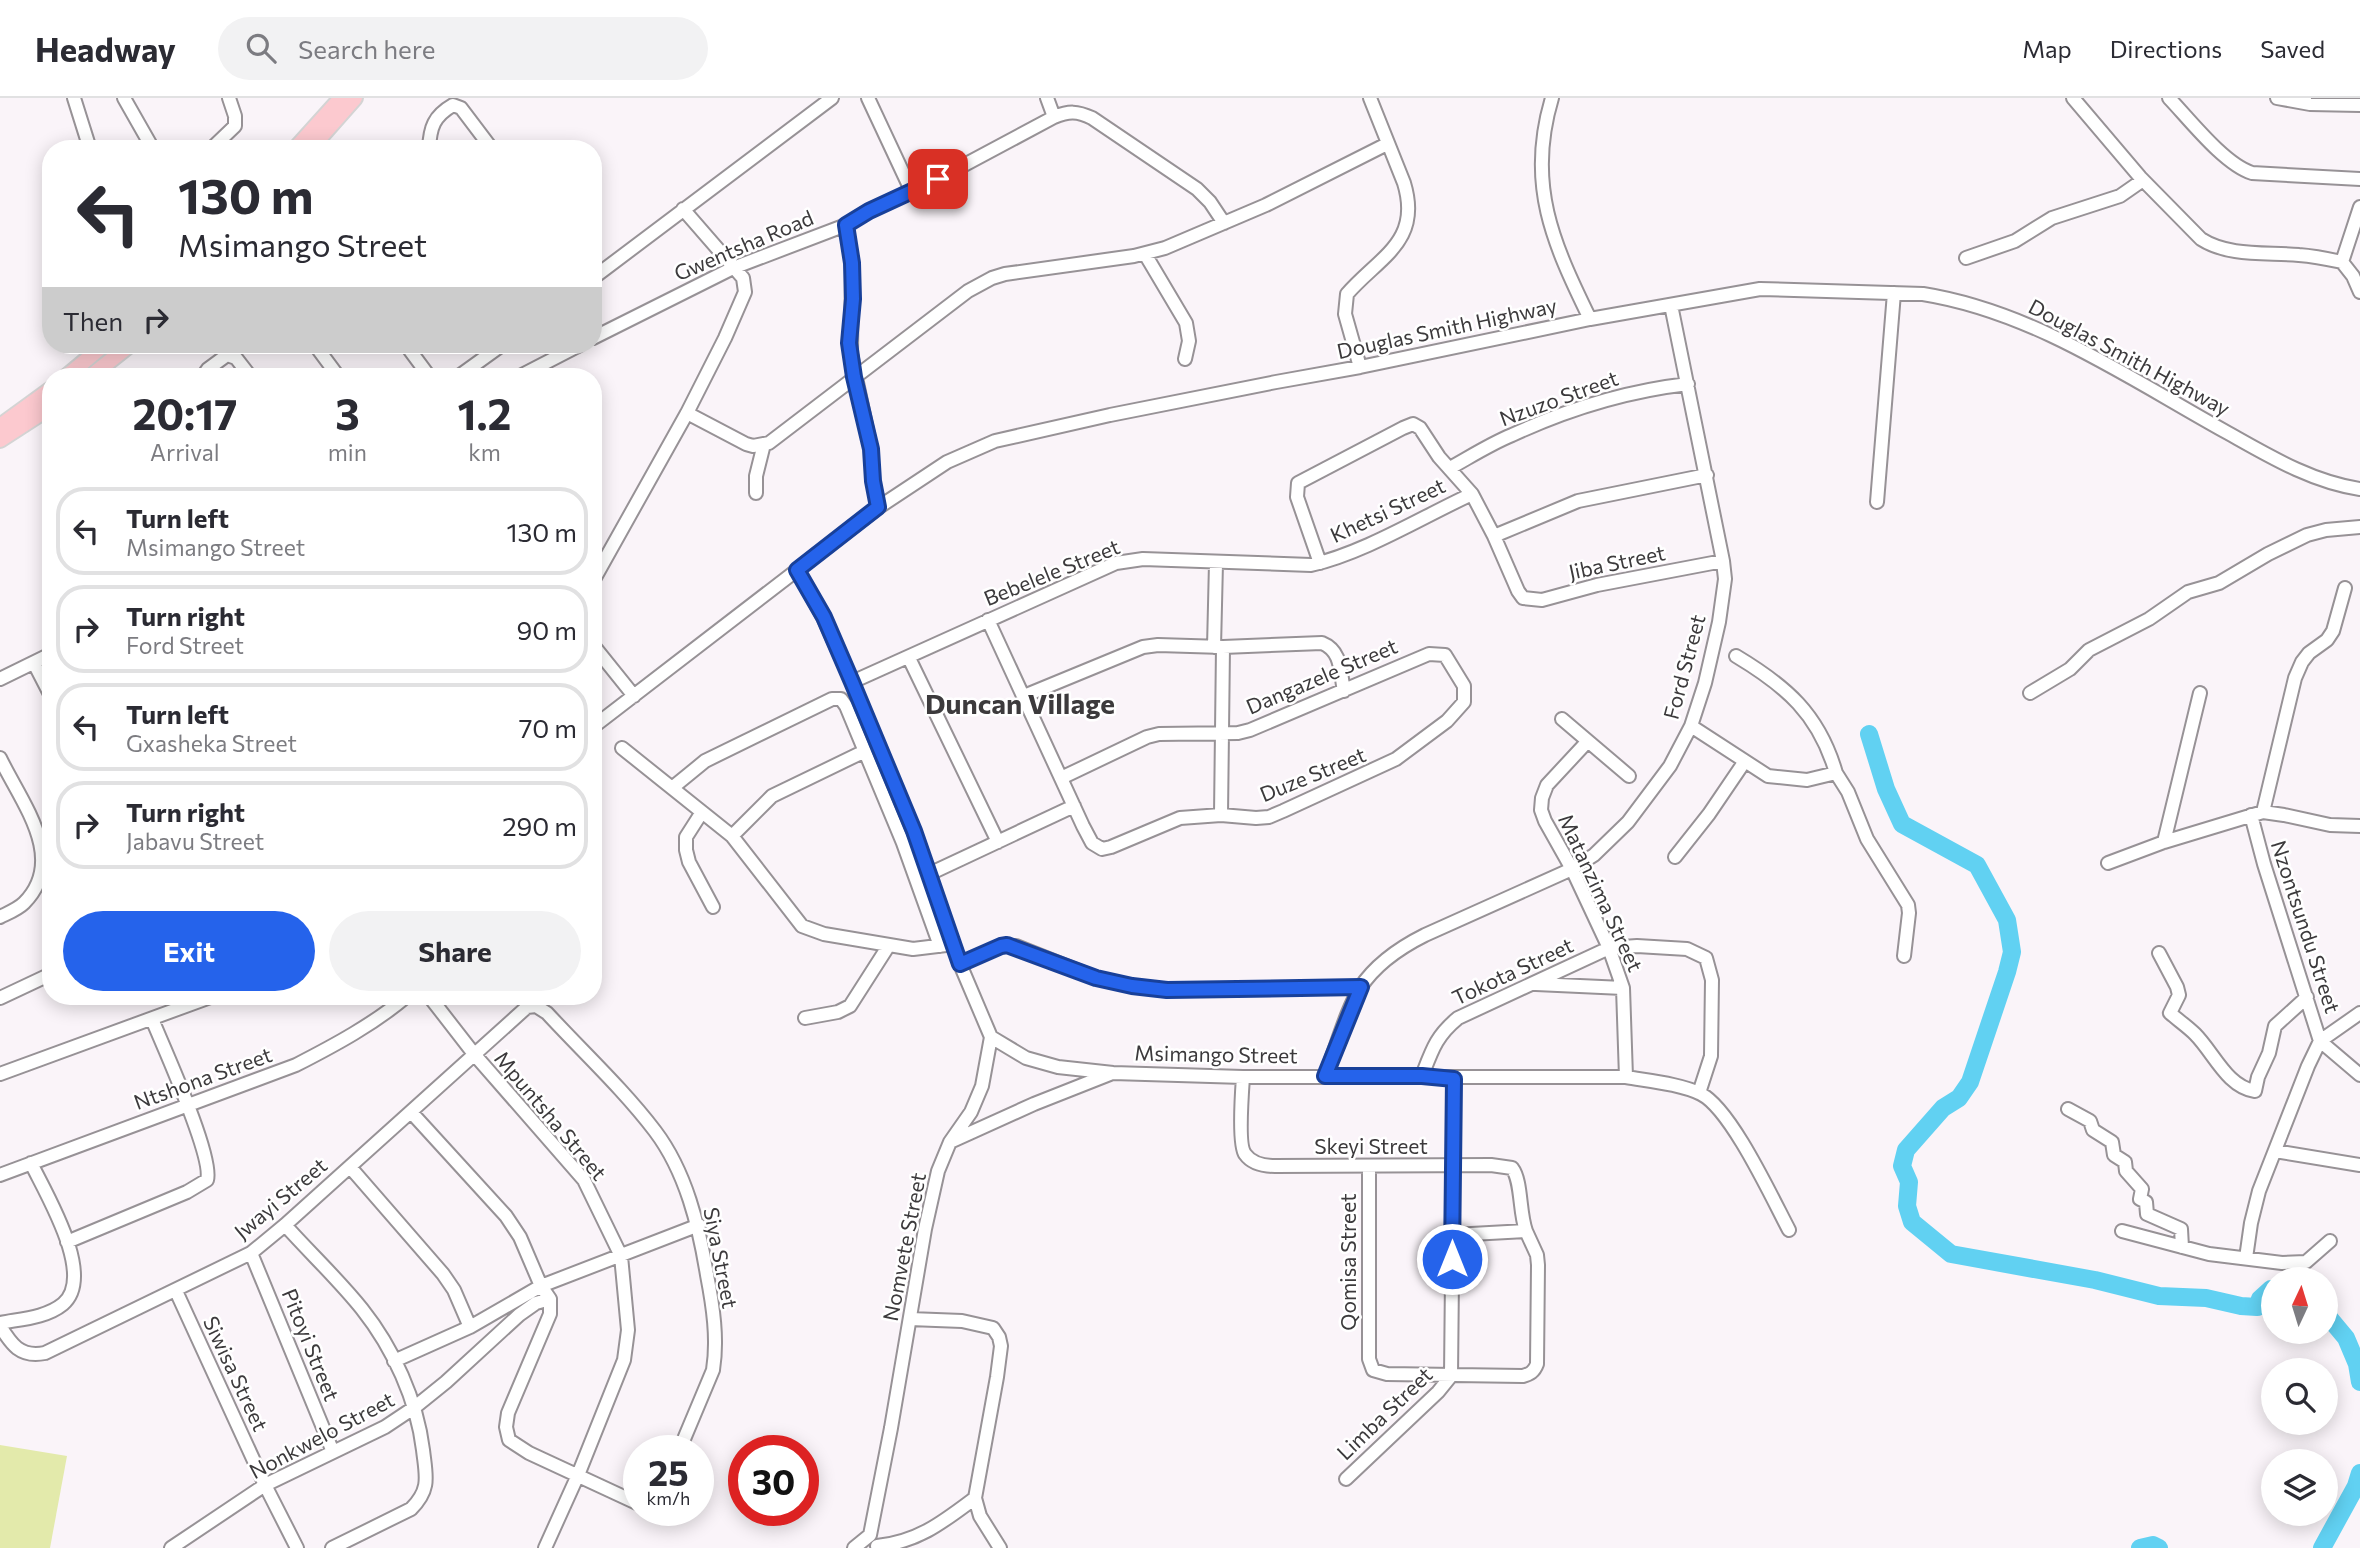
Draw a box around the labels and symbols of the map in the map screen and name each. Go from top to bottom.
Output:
pin [908,149,968,209]
street label: Gwentsha Road [670,204,817,285]
street label: Douglas Smith Highway [1334,292,1559,363]
street label: Douglas Smith Highway [2025,293,2235,420]
street label: Nzuzo Street [1496,365,1621,431]
street label: Khetsi Street [1326,472,1449,547]
street label: Bebelele Street [980,533,1123,610]
street label: Jiba Street [1566,539,1667,584]
street label: Ford Street [1658,611,1710,722]
street label: Dangazele Street [1242,632,1401,719]
district label: Duncan Village [925,686,1115,720]
street label: Duze Street [1256,741,1369,806]
street label: Matanzima Street [1554,810,1649,975]
street label: Nzontsundu Street [2267,837,2346,1016]
street label: Tokota Street [1448,932,1577,1010]
street label: Msimango Street [1134,1040,1298,1067]
street label: Ntshona Street [130,1041,275,1114]
street label: Mpuntsha Street [490,1045,612,1185]
street label: Skeyi Street [1314,1133,1428,1158]
street label: Jwayi Street [229,1152,331,1244]
street label: Nomvete Street [877,1170,930,1323]
street label: Qomisa Street [1335,1193,1360,1331]
street label: Siya Street [699,1205,744,1311]
position arrow [1415,1222,1489,1296]
north arrow [2261,1267,2338,1344]
street label: Pitoyi Street [278,1285,345,1404]
street label: Siwisa Street [199,1312,274,1435]
street label: Limba Street [1331,1361,1437,1464]
street label: Nonkwelo Street [245,1386,398,1483]
speed limit sign: 30 [728,1435,819,1526]

